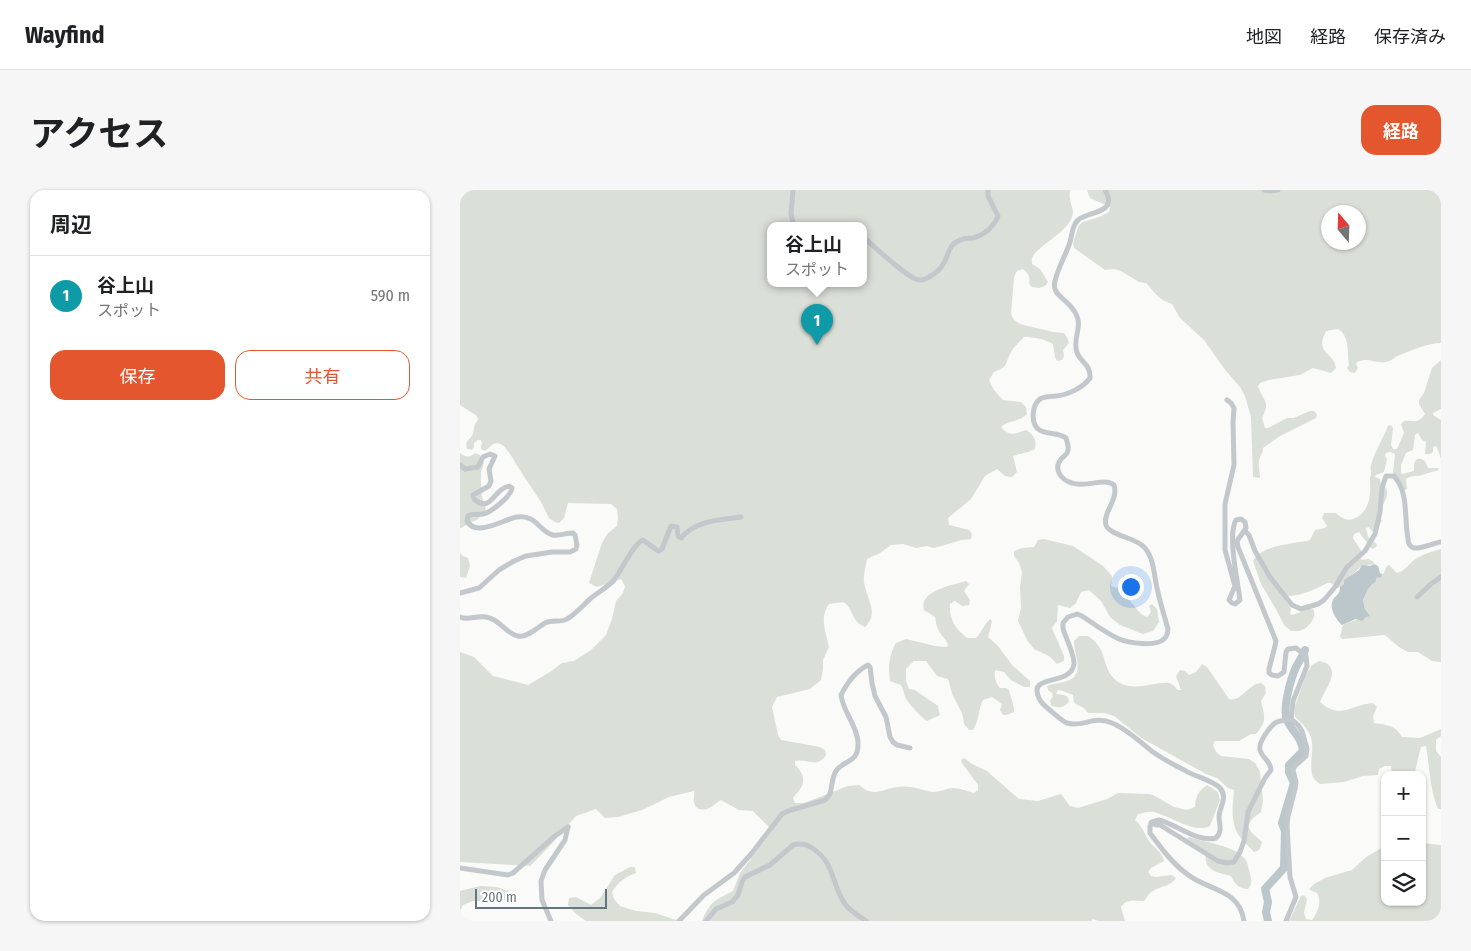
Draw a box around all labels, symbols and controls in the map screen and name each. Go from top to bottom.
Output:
text: Wayfind [25,21,105,49]
text: 地図 [1246,26,1282,48]
text: 経路 [1310,26,1346,48]
text: 保存済み [1374,26,1446,48]
button: 経路 [1361,105,1441,155]
text: アクセス [30,113,168,155]
north arrow [1321,205,1366,250]
text: 周辺 [50,212,92,238]
popup [767,222,867,287]
text: 谷上山 [785,233,842,256]
text: スポット [785,260,849,279]
text: 谷上山 [97,274,154,297]
text: 1 [63,286,69,305]
text: 590 m [371,286,410,305]
text: スポット [97,301,161,320]
pin: 1 [801,304,833,345]
button: 保存 [50,350,225,400]
button: 共有 [235,350,410,400]
your location [1118,574,1144,600]
map controls [1381,771,1426,906]
button: + [1381,771,1426,816]
button: − [1381,816,1426,861]
button: layers [1381,861,1426,906]
scale bar [475,886,608,909]
text: 200 m [482,889,517,906]

